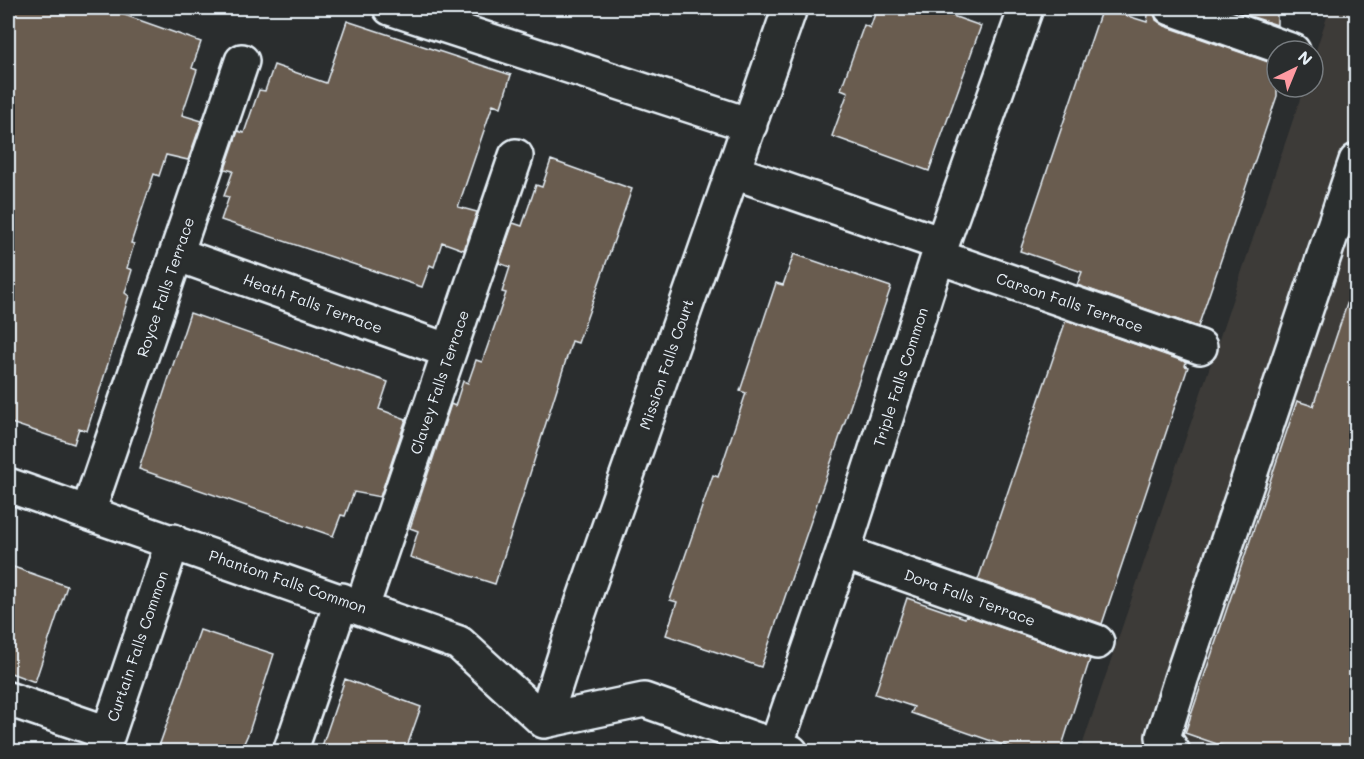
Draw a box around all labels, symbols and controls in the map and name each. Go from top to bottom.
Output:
north arrow [1265,39,1325,99]
text: N [1294,46,1317,69]
street label: Royce Falls Terrace [132,214,198,360]
street label: Carson Falls Terrace [994,267,1146,337]
street label: Heath Falls Terrace [241,269,385,337]
street label: Mission Falls Court [634,296,698,432]
street label: Triple Falls Common [868,305,932,449]
street label: Clavey Falls Terrace [405,307,473,457]
street label: Phantom Falls Common [206,545,370,617]
street label: Dora Falls Terrace [902,564,1038,630]
street label: Curtain Falls Common [102,568,172,724]

